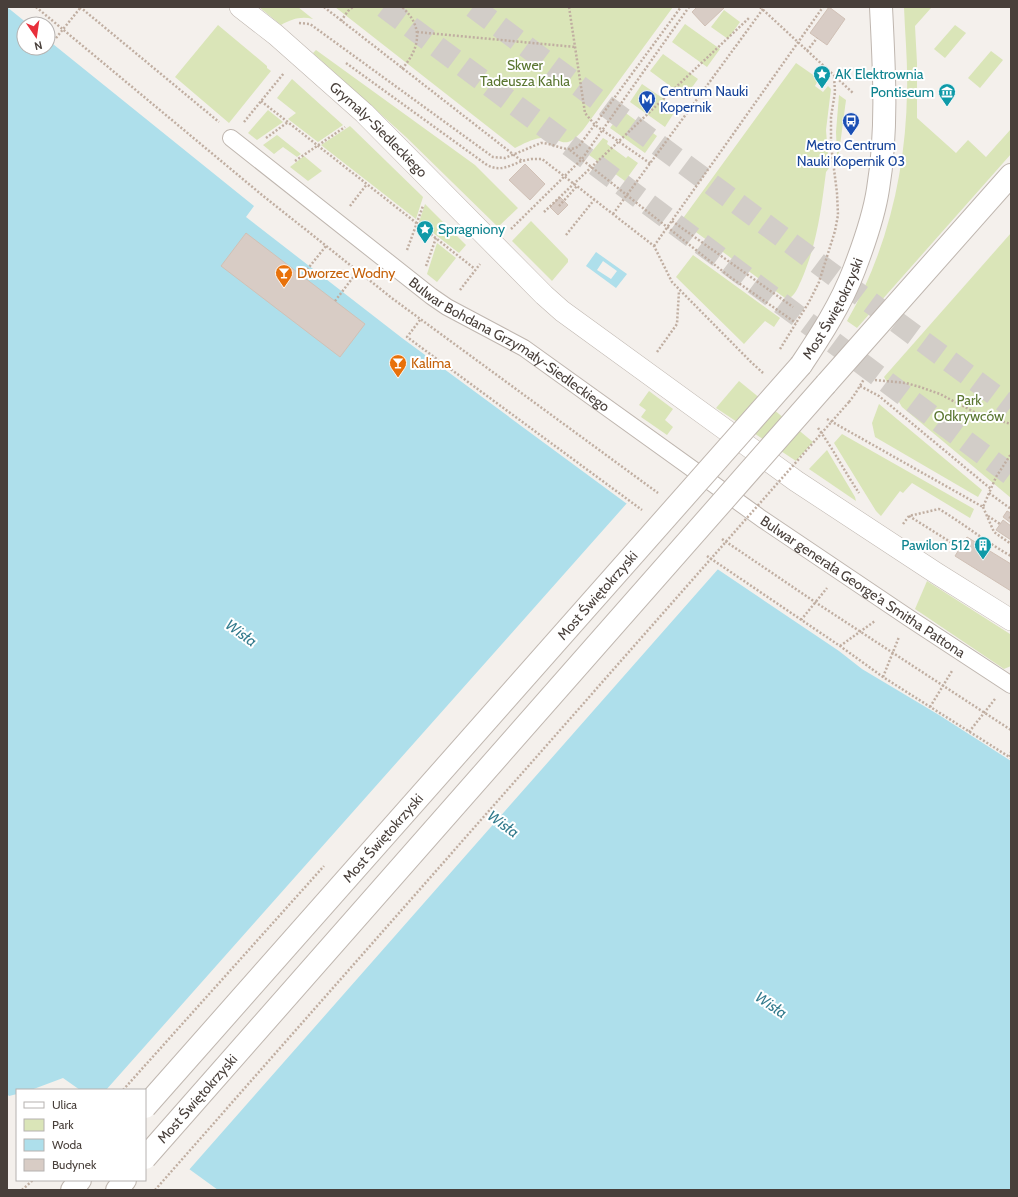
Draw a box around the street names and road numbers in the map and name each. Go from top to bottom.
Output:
street label: Grymaly-Siedleckiego [326,78,432,181]
street label: Most Świętokrzyski [798,255,867,363]
street label: Bulwar Bohdana Grzymały-Siedleckiego [405,273,613,416]
street label: Bulwar generała George'a Smitha Pattona [757,511,969,662]
street label: Most Świętokrzyski [553,547,642,644]
street label: Most Świętokrzyski [339,790,427,886]
street label: Most Świętokrzyski [153,1050,241,1147]

